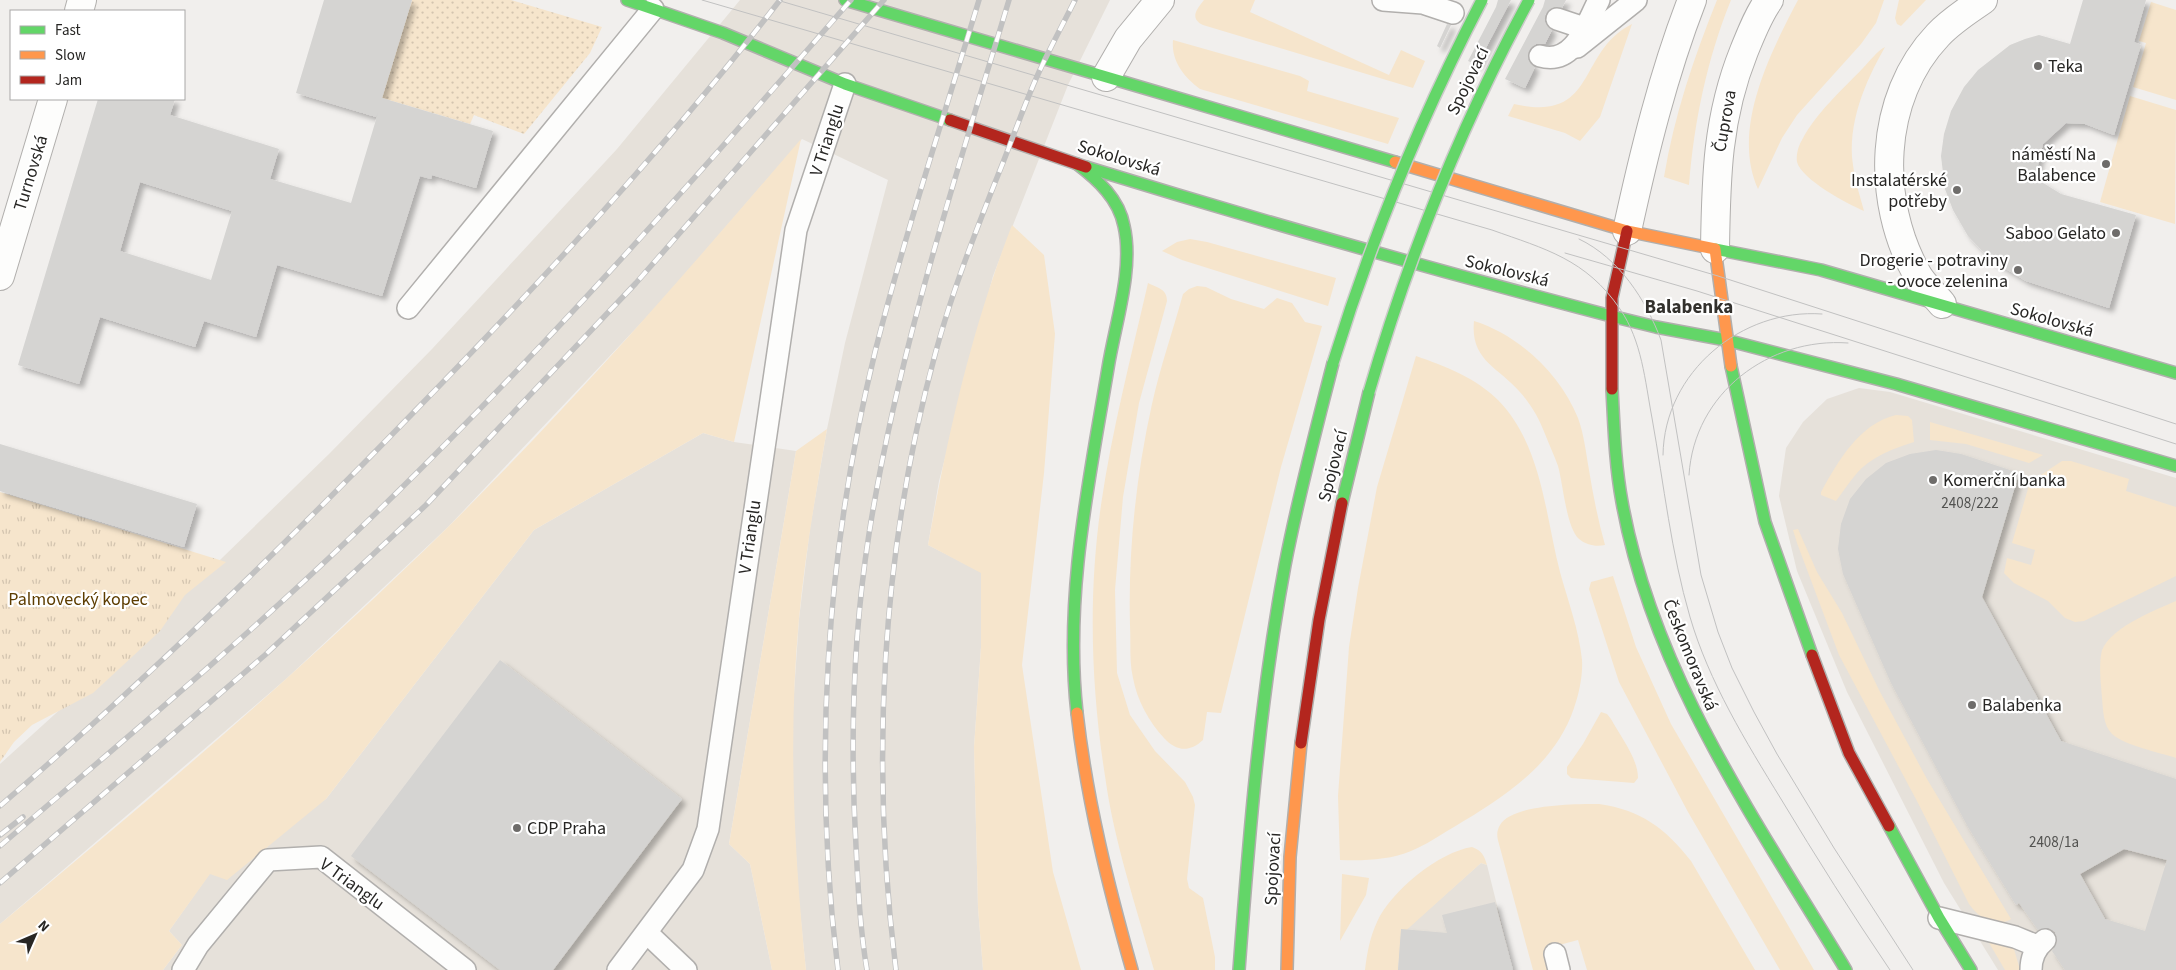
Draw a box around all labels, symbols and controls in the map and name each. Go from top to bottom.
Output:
legend [10,10,185,100]
text: Fast [55,20,81,41]
street label: Spojovací [1441,42,1496,119]
text: Slow [55,45,86,66]
place label: Teka [2048,54,2083,79]
marker: Teka [2032,60,2044,72]
text: Jam [55,70,82,91]
street label: Čuprova [1707,88,1743,154]
street label: V Trianglu [804,101,850,179]
street label: Turnovská [8,132,54,214]
street label: Sokolovská [1074,134,1164,182]
place label: náměstí Na Balabence [2011,142,2096,188]
marker: náměstí Na Balabence [2100,158,2112,170]
place label: Instalatérské potřeby [1851,168,1948,214]
marker: Instalatérské potřeby [1951,184,1963,196]
place label: Saboo Gelato [2005,221,2106,246]
marker: Saboo Gelato [2110,227,2122,239]
street label: Sokolovská [1462,248,1552,294]
place label: Drogerie - potraviny - ovoce zelenina [1859,248,2009,294]
marker: Drogerie - potraviny - ovoce zelenina [2012,264,2024,276]
district label: Balabenka [1645,294,1733,321]
street label: Sokolovská [2007,296,2097,344]
street label: Spojovací [1312,427,1354,505]
place label: Komerční banka [1943,468,2065,493]
marker: Komerční banka [1927,474,1939,486]
house number: 2408/222 [1941,493,1999,514]
street label: V Trianglu [732,498,768,576]
park label: Palmovecký kopec [8,587,148,612]
street label: Českomoravská [1656,595,1724,715]
place label: Balabenka [1982,693,2062,718]
marker: Balabenka [1966,699,1978,711]
place label: CDP Praha [527,816,606,841]
marker: CDP Praha [511,822,523,834]
street label: Spojovací [1259,831,1287,906]
house number: 2408/1a [2029,832,2079,853]
street label: V Trianglu [314,852,390,916]
north arrow [10,910,60,960]
text: N [33,916,54,937]

